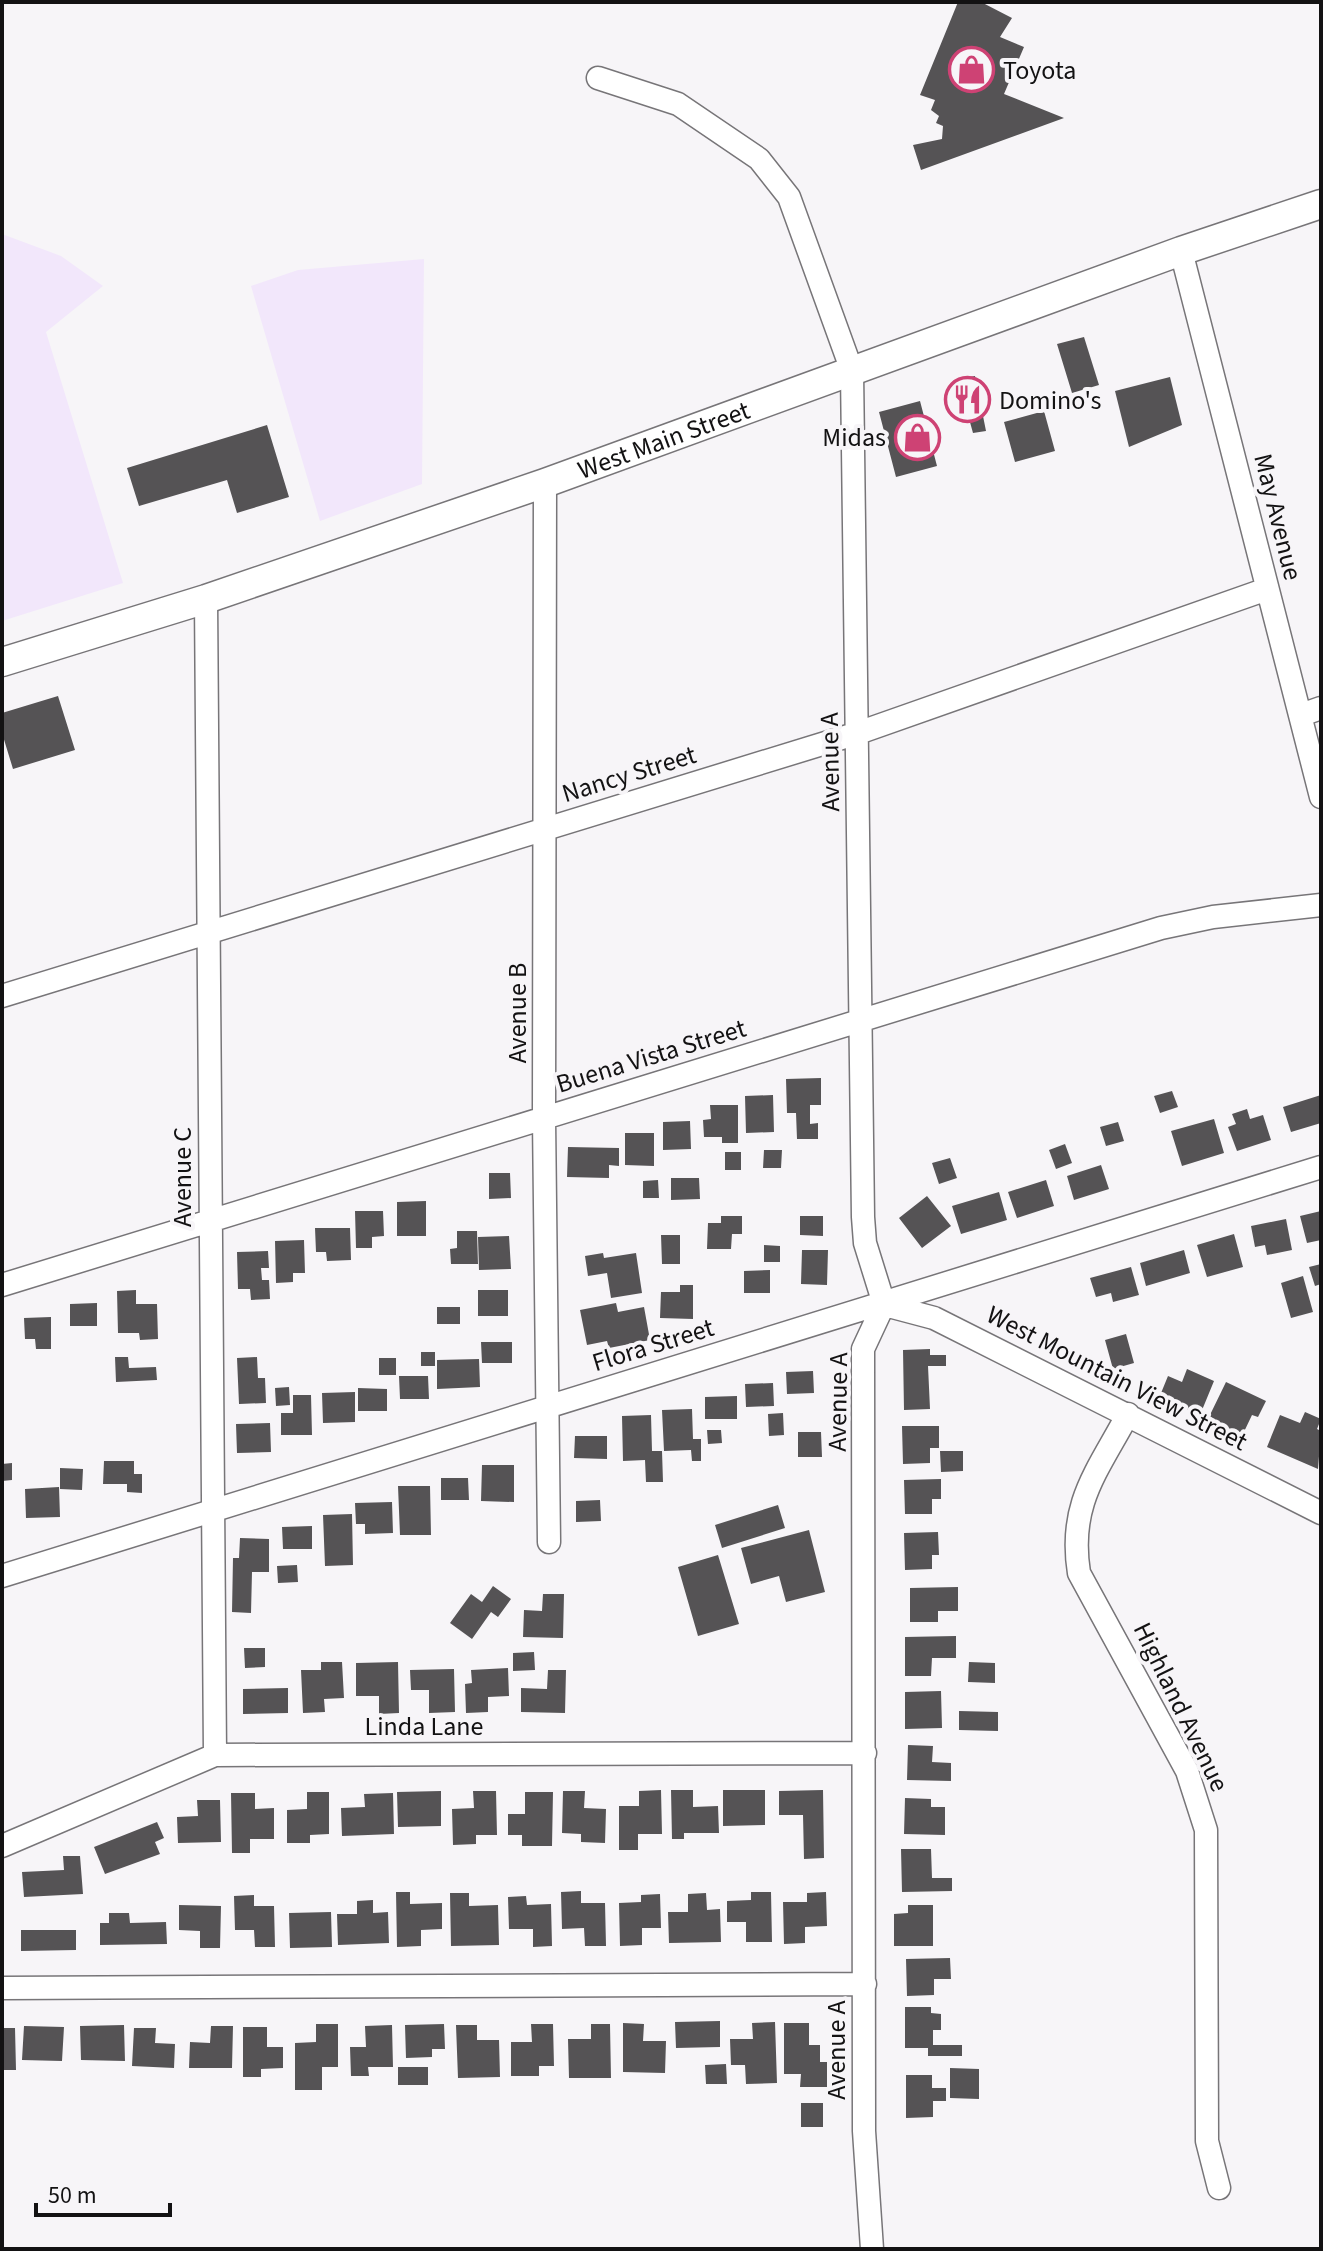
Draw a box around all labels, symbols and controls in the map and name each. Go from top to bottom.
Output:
shop icon: Toyota [948,46,996,94]
place label: Toyota [1003,52,1076,89]
restaurant icon: Domino's [944,376,992,424]
place label: Domino's [999,382,1102,419]
street label: West Main Street [572,391,755,488]
shop icon: Midas [893,413,941,461]
place label: Midas [822,419,886,456]
street label: May Avenue [1244,450,1312,584]
street label: Avenue A [811,711,849,812]
street label: Nancy Street [557,736,701,812]
street label: Avenue B [499,963,536,1063]
street label: Buena Vista Street [552,1009,751,1102]
street label: Avenue C [164,1127,201,1227]
street label: West Mountain View Street [980,1296,1254,1460]
street label: Flora Street [588,1309,719,1381]
street label: Avenue A [819,1351,857,1452]
street label: Highland Avenue [1124,1616,1238,1798]
street label: Linda Lane [365,1708,483,1745]
street label: Avenue A [818,1999,855,2100]
scale bar [36,2167,170,2217]
text: 50 m [48,2178,97,2213]

